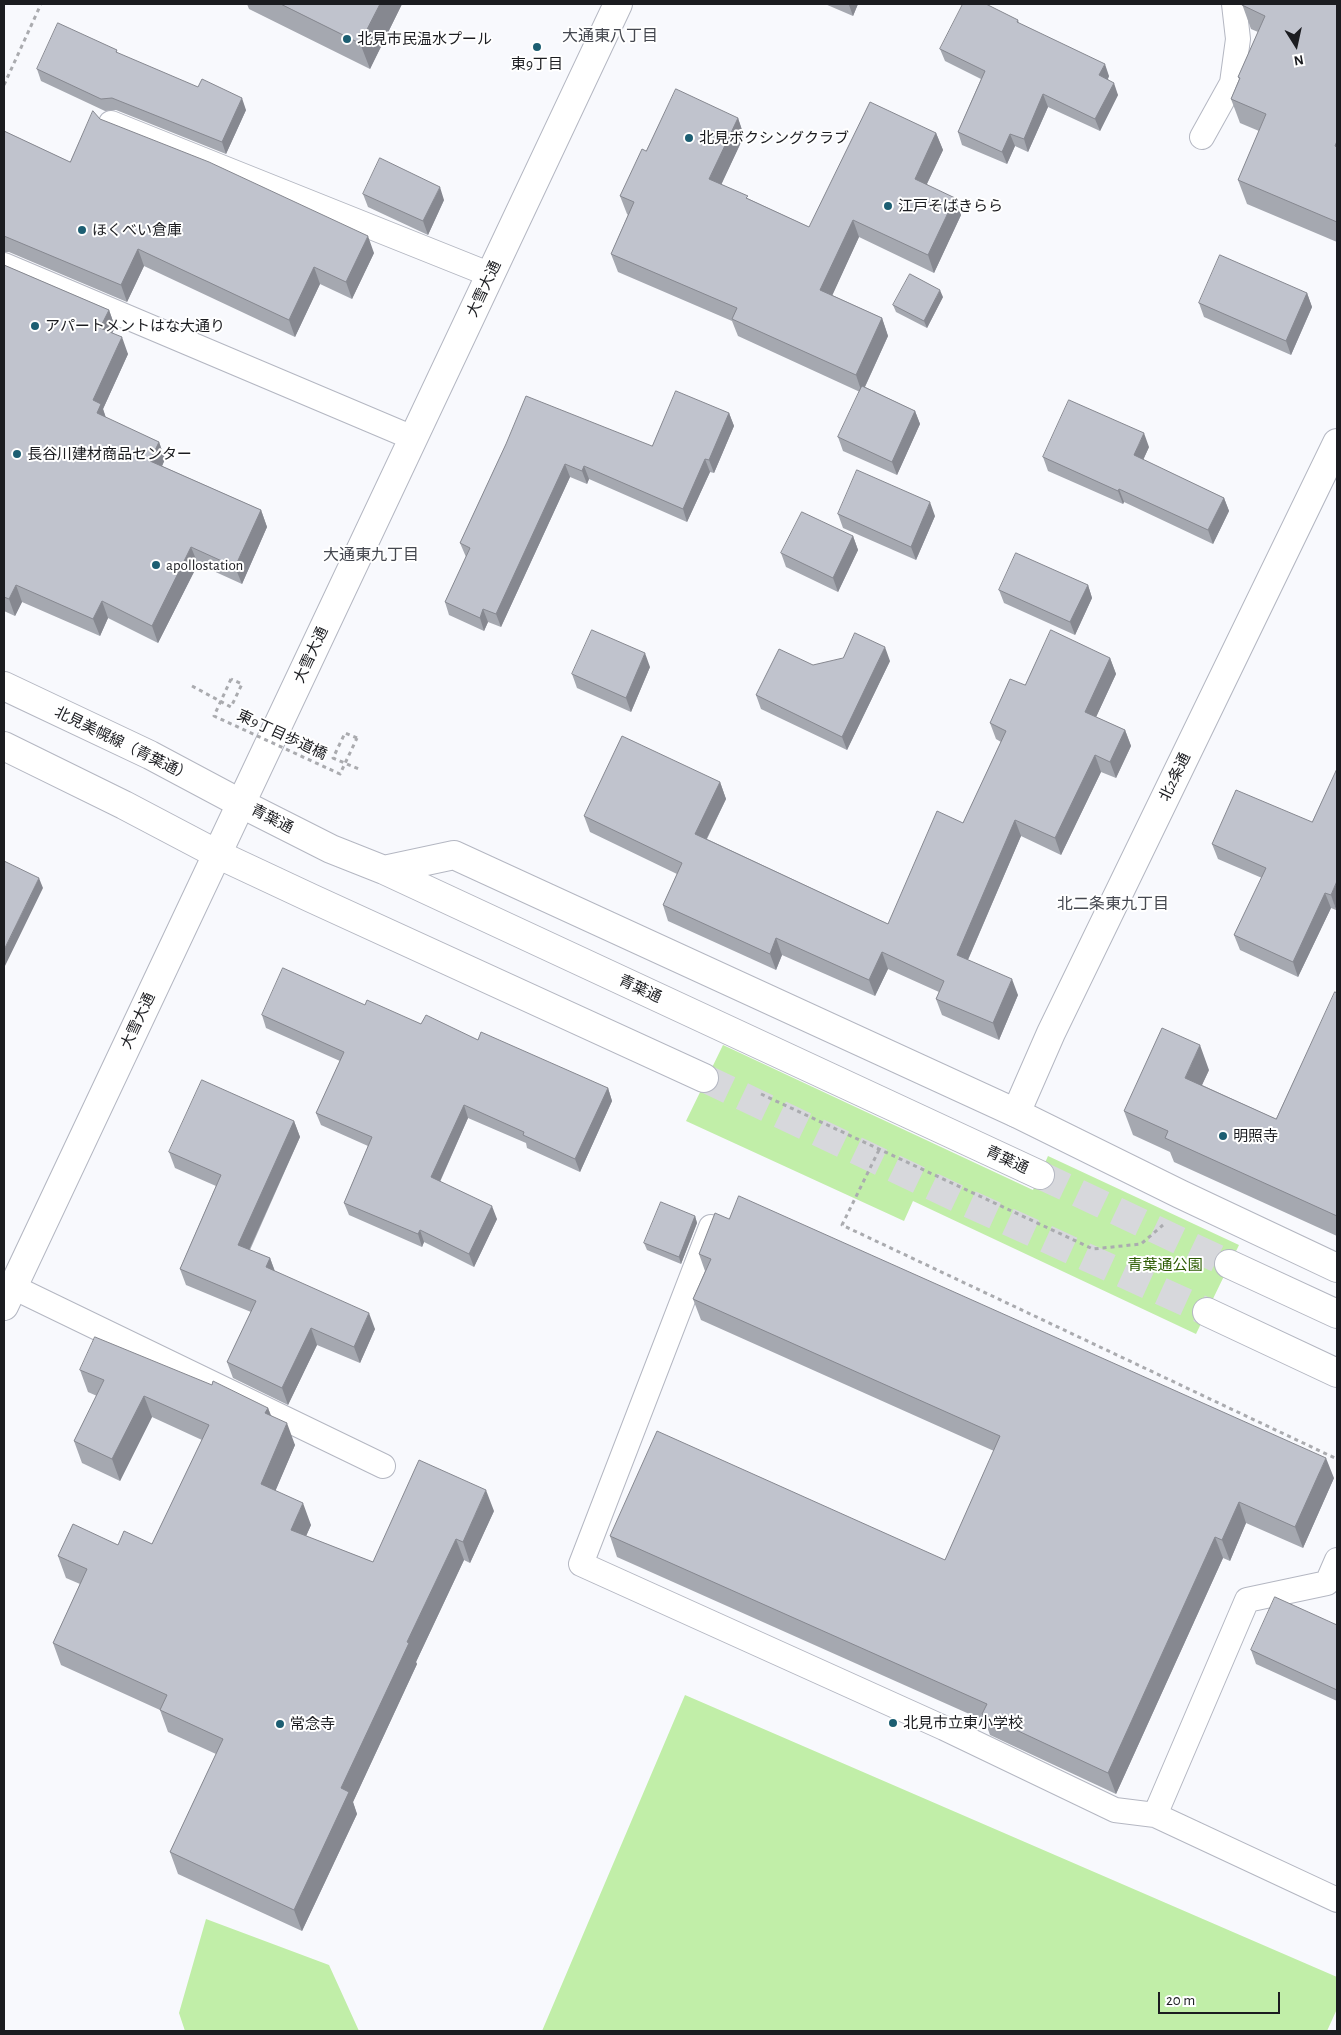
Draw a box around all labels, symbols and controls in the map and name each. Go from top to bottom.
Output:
north arrow [1271,20,1321,70]
district label: 大通東八丁目 [562,26,658,46]
place label: 北見市民温水プール [357,30,492,48]
marker: 北見市民温水プール [341,33,353,45]
marker: 東9丁目 [531,41,543,53]
text: N [1293,52,1305,68]
place label: 東9丁目 [511,55,563,73]
place label: 北見ボクシングクラブ [699,129,849,147]
marker: 北見ボクシングクラブ [683,132,695,144]
place label: 江戸そばきらら [898,197,1003,215]
marker: 江戸そばきらら [882,200,894,212]
place label: ほくべい倉庫 [92,221,182,239]
marker: ほくべい倉庫 [76,224,88,236]
street label: 大雪大通 [463,258,505,320]
place label: アパートメントはな大通り [45,317,225,335]
marker: アパートメントはな大通り [29,320,41,332]
place label: 長谷川建材商品センター [27,445,192,463]
marker: 長谷川建材商品センター [11,448,23,460]
district label: 大通東九丁目 [323,545,419,565]
place label: apollostation [166,556,243,574]
marker: apollostation [150,559,162,571]
street label: 大雪大通 [290,624,332,686]
street label: 北見美幌線（青葉通） [52,703,194,785]
street label: 東9丁目歩道橋 [234,706,330,764]
street label: 北2条通 [1156,750,1194,804]
street label: 青葉通 [248,801,296,837]
district label: 北二条東九丁目 [1057,894,1169,914]
street label: 青葉通 [616,971,664,1007]
street label: 大雪大通 [117,990,159,1052]
place label: 明照寺 [1233,1127,1278,1145]
marker: 明照寺 [1217,1130,1229,1142]
street label: 青葉通 [983,1142,1031,1178]
park label: 青葉通公園 [1128,1256,1202,1274]
place label: 北見市立東小学校 [903,1714,1023,1732]
place label: 常念寺 [290,1715,335,1733]
marker: 北見市立東小学校 [887,1717,899,1729]
marker: 常念寺 [274,1718,286,1730]
scale bar [1161,1982,1284,2014]
text: 20 m [1166,1993,1195,2008]

